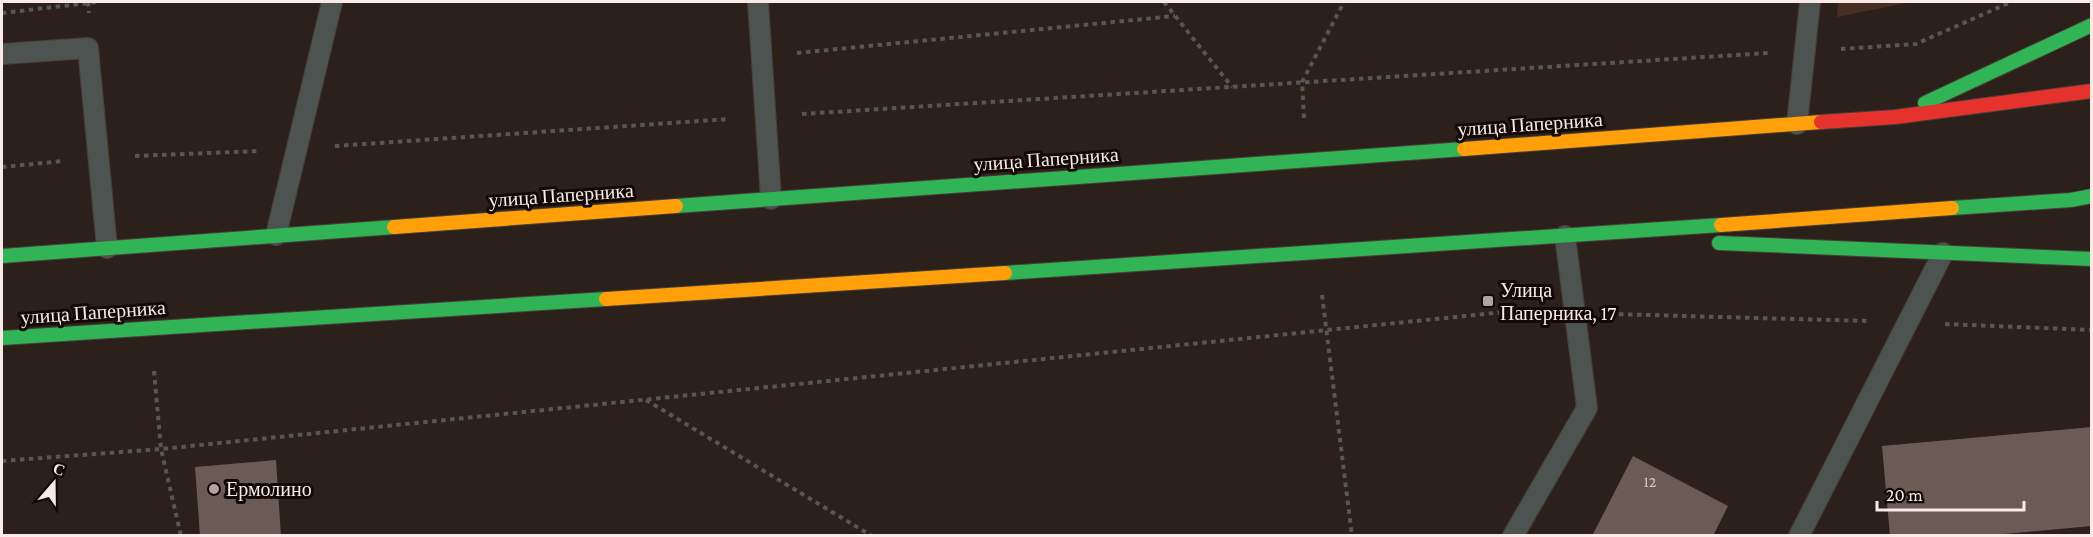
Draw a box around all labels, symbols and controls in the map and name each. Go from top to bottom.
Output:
street label: улица Паперника [1457,108,1604,141]
street label: улица Паперника [973,143,1120,176]
street label: улица Паперника [488,179,635,212]
place label: Улица Паперника, 17 [1500,279,1617,325]
marker: Улица Паперника, 17 [1481,294,1495,308]
street label: улица Паперника [20,296,167,329]
north arrow [24,453,84,513]
text: С [51,459,67,479]
house number: 12 [1644,473,1657,490]
scale bar [1877,474,2024,512]
place label: Ермолино [226,478,312,501]
marker: Ермолино [207,482,221,496]
text: 20 m [1886,485,1923,505]

